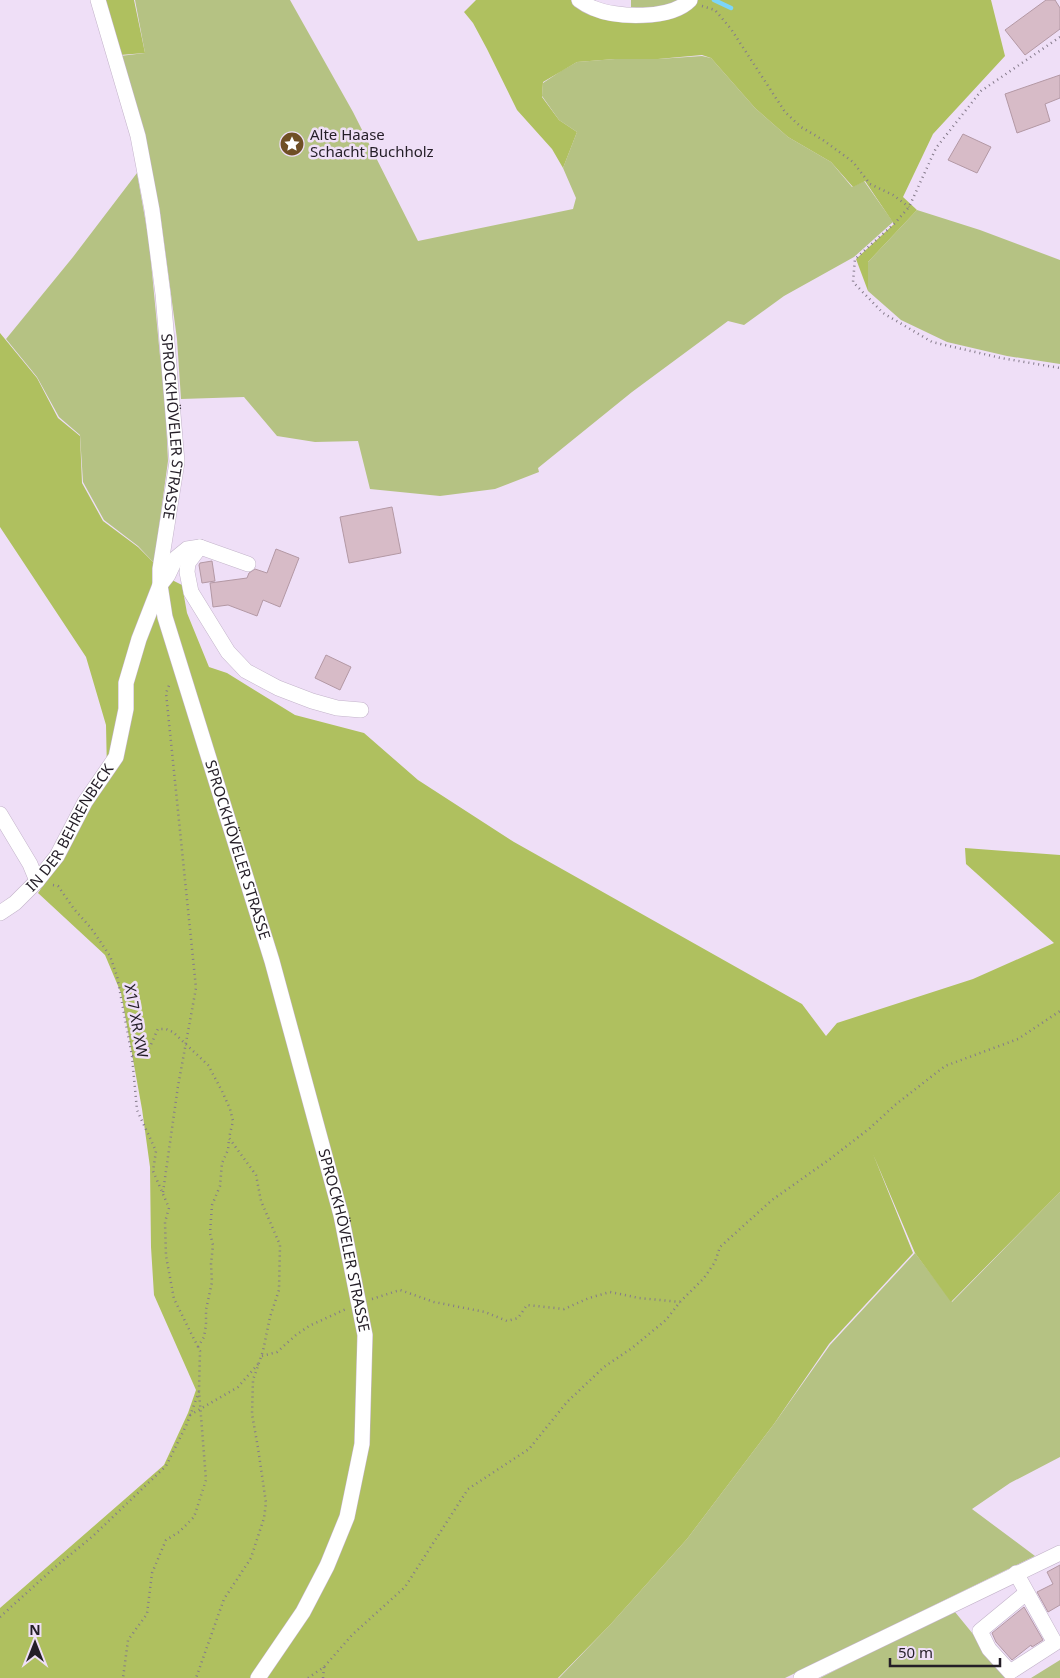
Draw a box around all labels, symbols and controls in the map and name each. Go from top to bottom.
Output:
place label: Alte Haase Schacht Buchholz [310,124,434,161]
place icon: Alte Haase Schacht Buchholz [279,131,305,157]
street label: SPROCKHÖVELER STRASSE [157,333,188,521]
street label: SPROCKHÖVELER STRASSE [201,757,276,942]
street label: IN DER BEHRENBECK [21,759,118,895]
street label: X17 XR XW [121,982,153,1059]
street label: SPROCKHÖVELER STRASSE [314,1146,375,1333]
north arrow [10,1618,60,1668]
text: N [29,1620,41,1639]
scale bar [890,1636,1000,1668]
text: 50 m [898,1642,933,1662]

